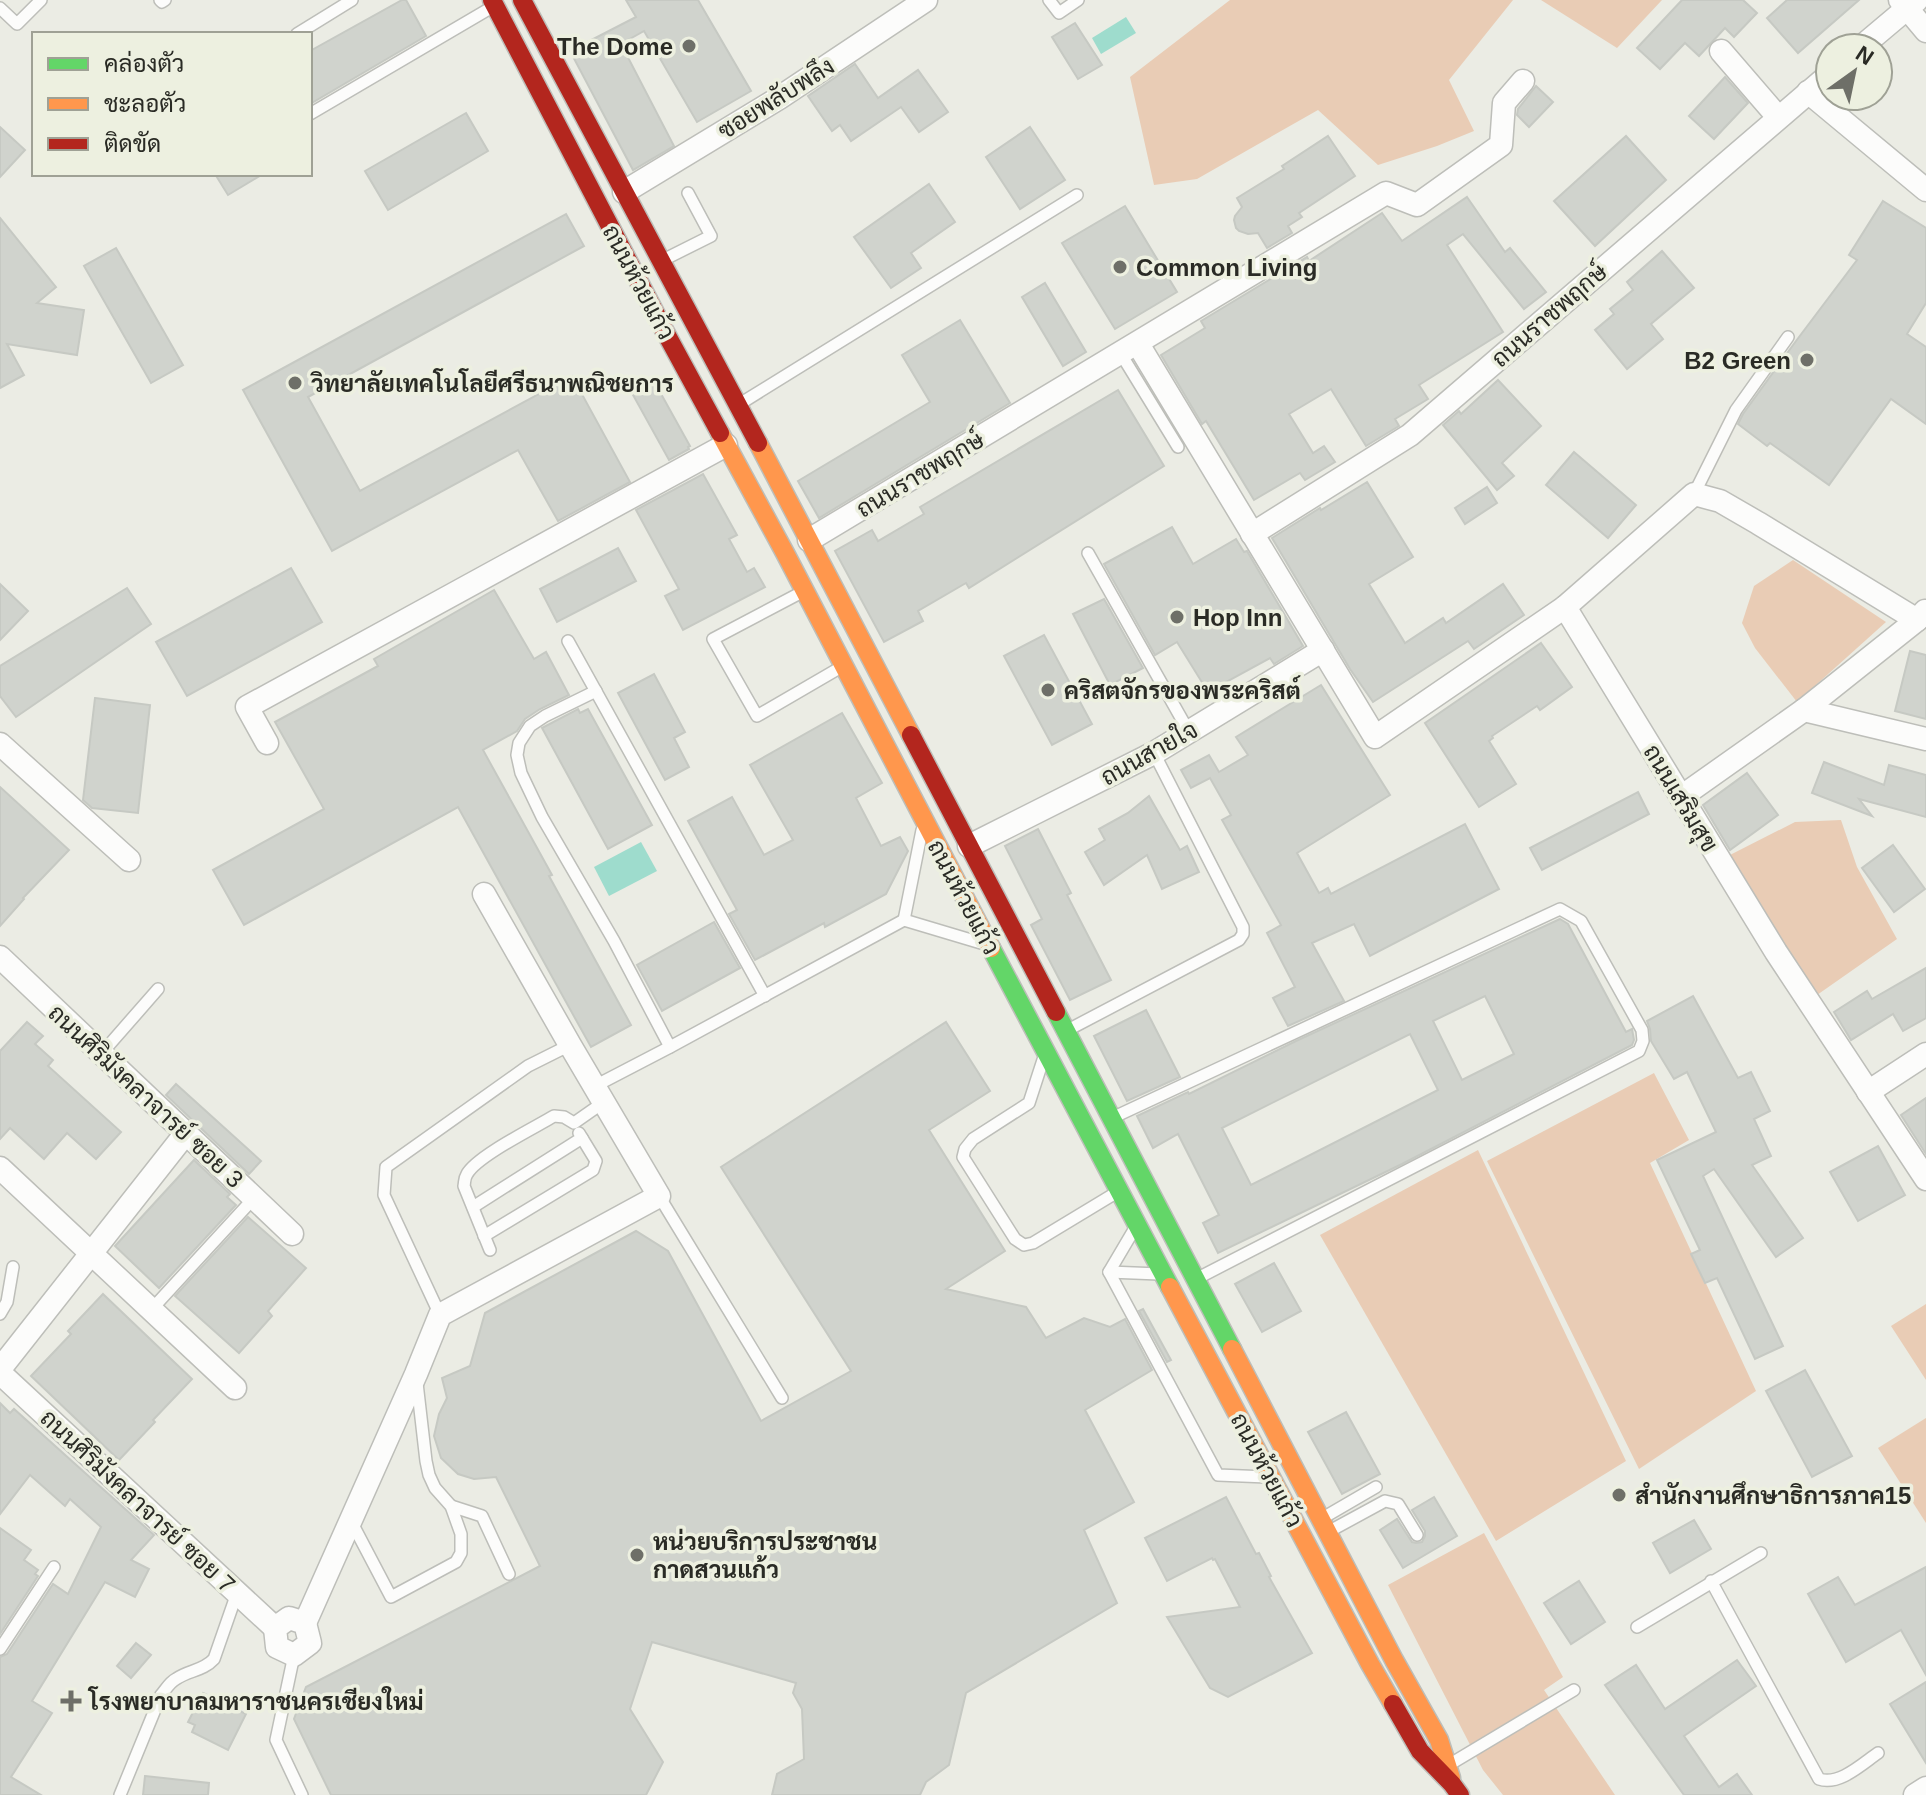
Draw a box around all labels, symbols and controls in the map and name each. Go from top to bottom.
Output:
legend [32,32,312,176]
north arrow [1814,32,1894,112]
place label: The Dome [557,33,673,60]
marker: The Dome [680,37,698,55]
text: N [1851,41,1878,70]
text: คล่องตัว [104,50,184,77]
street label: ซอยพลับพลึง [713,52,839,144]
text: ชะลอตัว [104,90,186,117]
text: ติดขัด [104,130,161,157]
street label: ถนนห้วยแก้ว [598,220,681,344]
place label: Common Living [1136,254,1317,281]
street label: ถนนราชพฤกษ์ [1485,256,1613,373]
marker: Common Living [1111,258,1129,276]
place label: B2 Green [1684,347,1791,374]
marker: B2 Green [1798,351,1816,369]
place label: วิทยาลัยเทคโนโลยีศรีธนาพณิชยการ [310,368,674,397]
marker: วิทยาลัยเทคโนโลยีศรีธนาพณิชยการ [286,374,304,392]
street label: ถนนราชพฤกษ์ [850,423,990,523]
place label: Hop Inn [1193,604,1282,631]
marker: Hop Inn [1168,608,1186,626]
place label: คริสตจักรของพระคริสต์ [1064,675,1302,704]
marker: คริสตจักรของพระคริสต์ [1039,681,1057,699]
street label: ถนนสายใจ [1095,714,1202,791]
street label: ถนนเสริมสุข [1636,739,1724,858]
street label: ถนนห้วยแก้ว [923,835,1006,959]
street label: ถนนศิริมังคลาจารย์ ซอย 3 [43,997,250,1193]
street label: ถนนศิริมังคลาจารย์ ซอย 7 [35,1402,242,1598]
street label: ถนนห้วยแก้ว [1226,1408,1309,1532]
place label: สำนักงานศึกษาธิการภาค15 [1635,1480,1911,1509]
marker: สำนักงานศึกษาธิการภาค15 [1610,1486,1628,1504]
place label: หน่วยบริการประชาชน กาดสวนแก้ว [653,1528,877,1583]
marker: หน่วยบริการประชาชน กาดสวนแก้ว [628,1546,646,1564]
place label: โรงพยาบาลมหาราชนครเชียงใหม่ [87,1686,424,1715]
marker: โรงพยาบาลมหาราชนครเชียงใหม่ [60,1690,82,1712]

